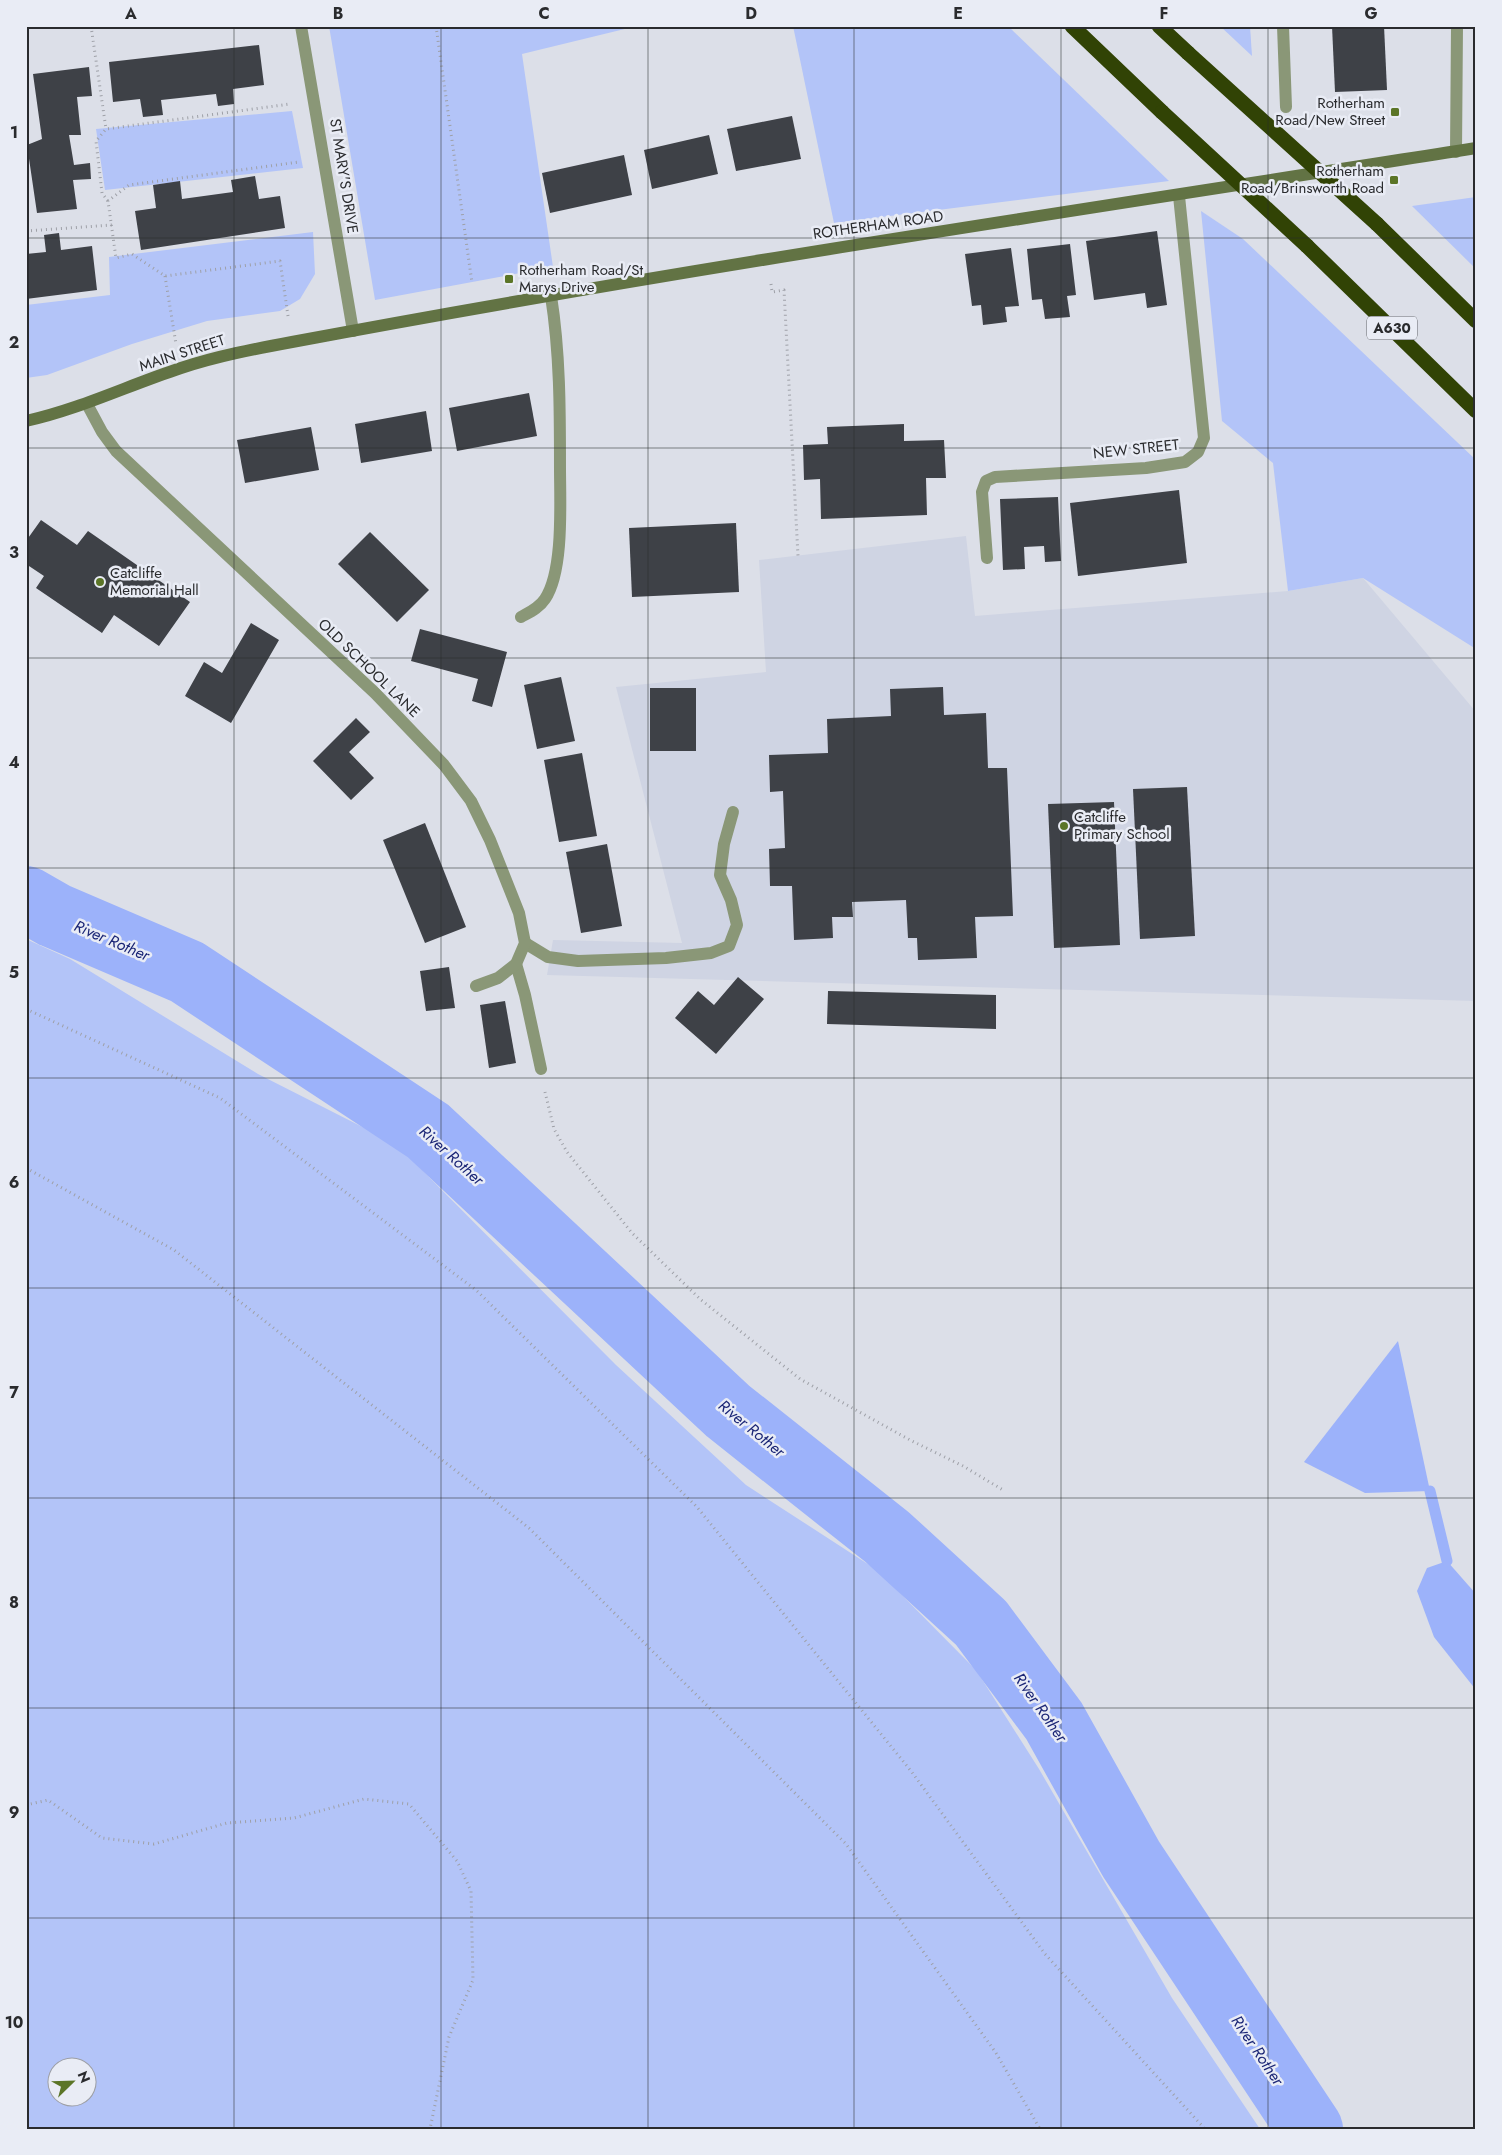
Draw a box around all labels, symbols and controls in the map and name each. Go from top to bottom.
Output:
text: A [124,2,137,25]
text: B [333,2,343,25]
text: C [538,2,550,25]
text: D [745,2,757,25]
text: E [953,2,963,25]
text: F [1160,2,1168,25]
text: G [1364,2,1378,25]
place label: Rotherham Road/New Street [1275,92,1385,131]
marker: Rotherham Road/New Street [1389,106,1401,118]
street label: ST MARY'S DRIVE [324,117,364,235]
text: 1 [10,121,18,144]
place label: Rotherham Road/Brinsworth Road [1241,160,1384,199]
marker: Rotherham Road/Brinsworth Road [1388,174,1400,186]
street label: ROTHERHAM ROAD [811,205,945,245]
place label: Rotherham Road/St Marys Drive [519,259,644,298]
marker: Rotherham Road/St Marys Drive [503,273,515,285]
road number: A630 [1367,316,1417,339]
street label: MAIN STREET [136,329,228,377]
text: 2 [9,331,19,354]
street label: NEW STREET [1092,434,1180,464]
text: 3 [9,541,19,564]
place label: Catcliffe Memorial Hall [110,562,199,601]
marker: Catcliffe Memorial Hall [94,576,106,588]
street label: OLD SCHOOL LANE [313,613,425,723]
text: 4 [8,751,20,774]
place label: Catcliffe Primary School [1074,806,1170,845]
marker: Catcliffe Primary School [1058,820,1070,832]
water label: River Rother [71,914,155,967]
text: 5 [9,961,19,984]
water label: River Rother [414,1120,490,1192]
text: 6 [9,1171,19,1194]
text: 7 [9,1381,19,1404]
water label: River Rother [713,1394,791,1463]
text: 8 [9,1591,19,1614]
water label: River Rother [1008,1668,1074,1748]
text: 9 [9,1801,19,1824]
text: 10 [5,2011,23,2034]
water label: River Rother [1226,2011,1290,2091]
north arrow [48,2058,98,2108]
text: N [73,2068,95,2086]

